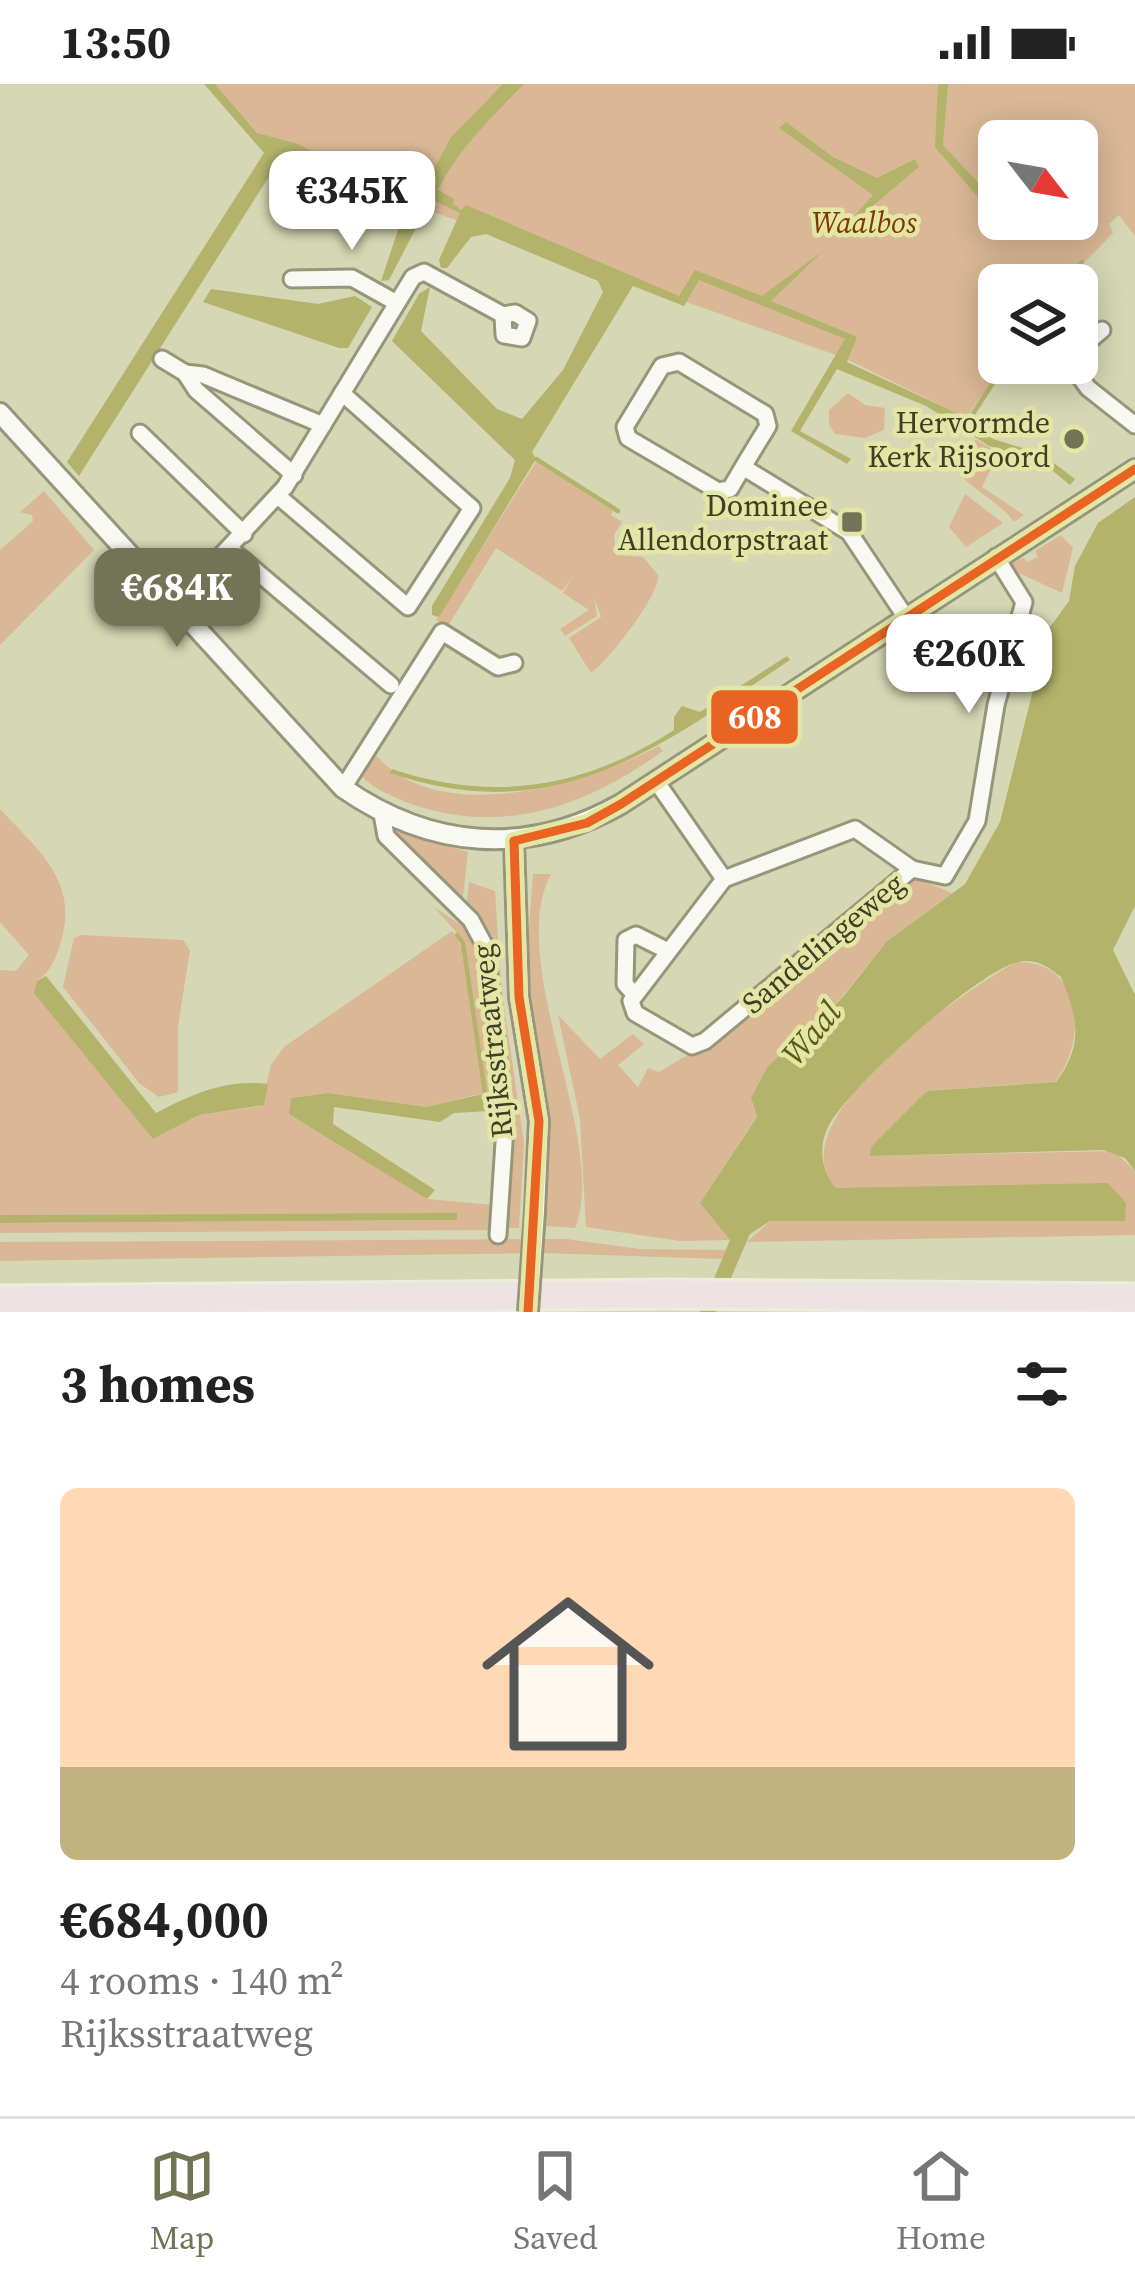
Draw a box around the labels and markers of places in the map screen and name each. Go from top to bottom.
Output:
pin: €345K [268,151,436,253]
place label: Hervormde Kerk Rijsoord [867,402,1050,477]
marker: Hervormde Kerk Rijsoord [1061,426,1087,452]
place label: Dominee Allendorpstraat [618,485,828,560]
marker: Dominee Allendorpstraat [839,509,865,535]
pin: €684K [93,548,261,650]
pin: €260K [885,614,1053,716]

